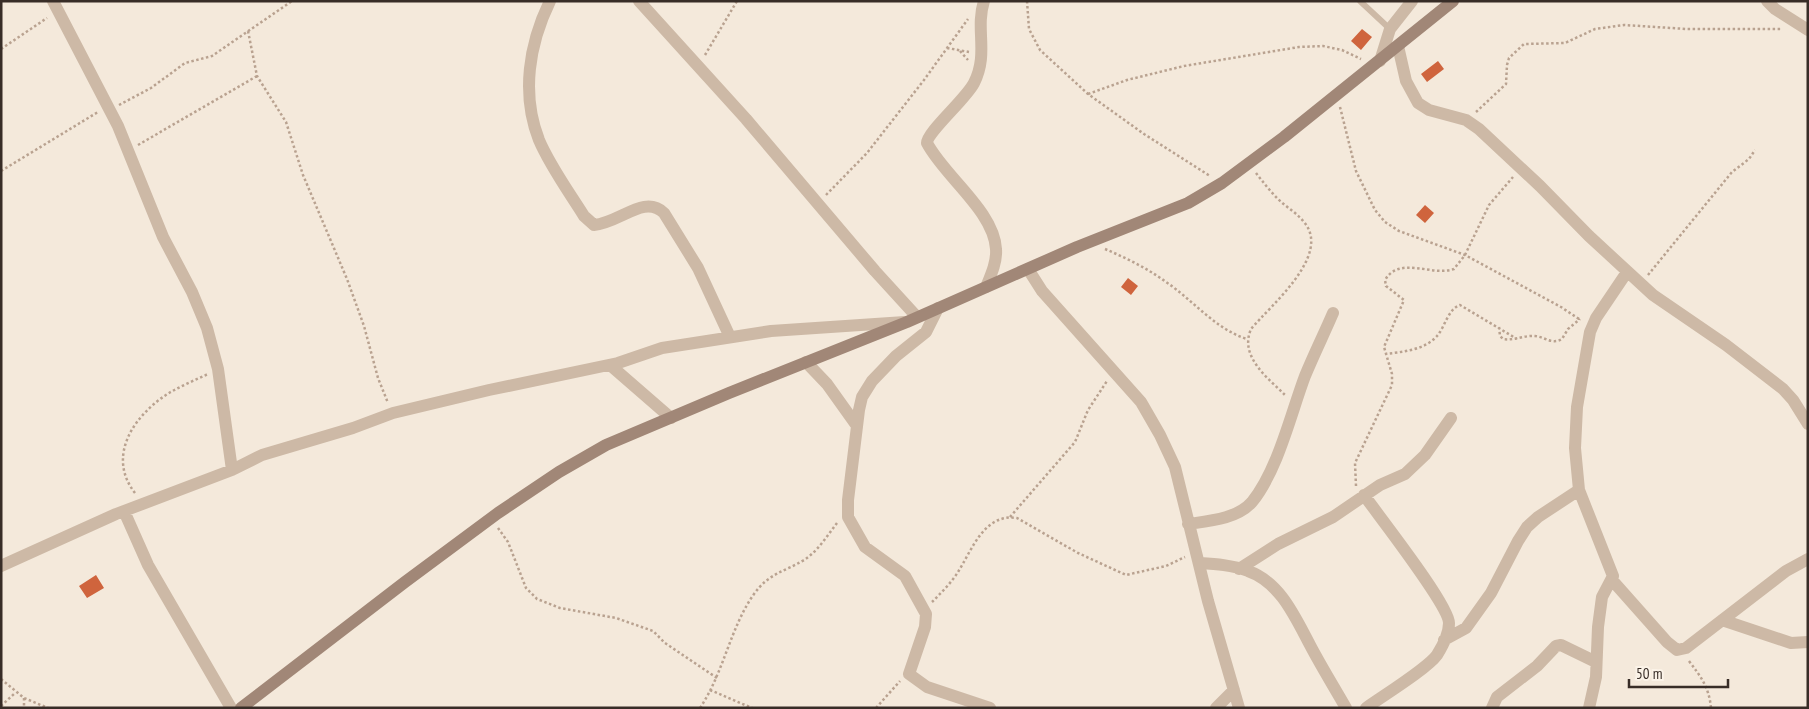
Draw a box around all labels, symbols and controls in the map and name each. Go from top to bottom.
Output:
scale bar [1629,656,1728,688]
text: 50 m [1636,664,1662,683]

